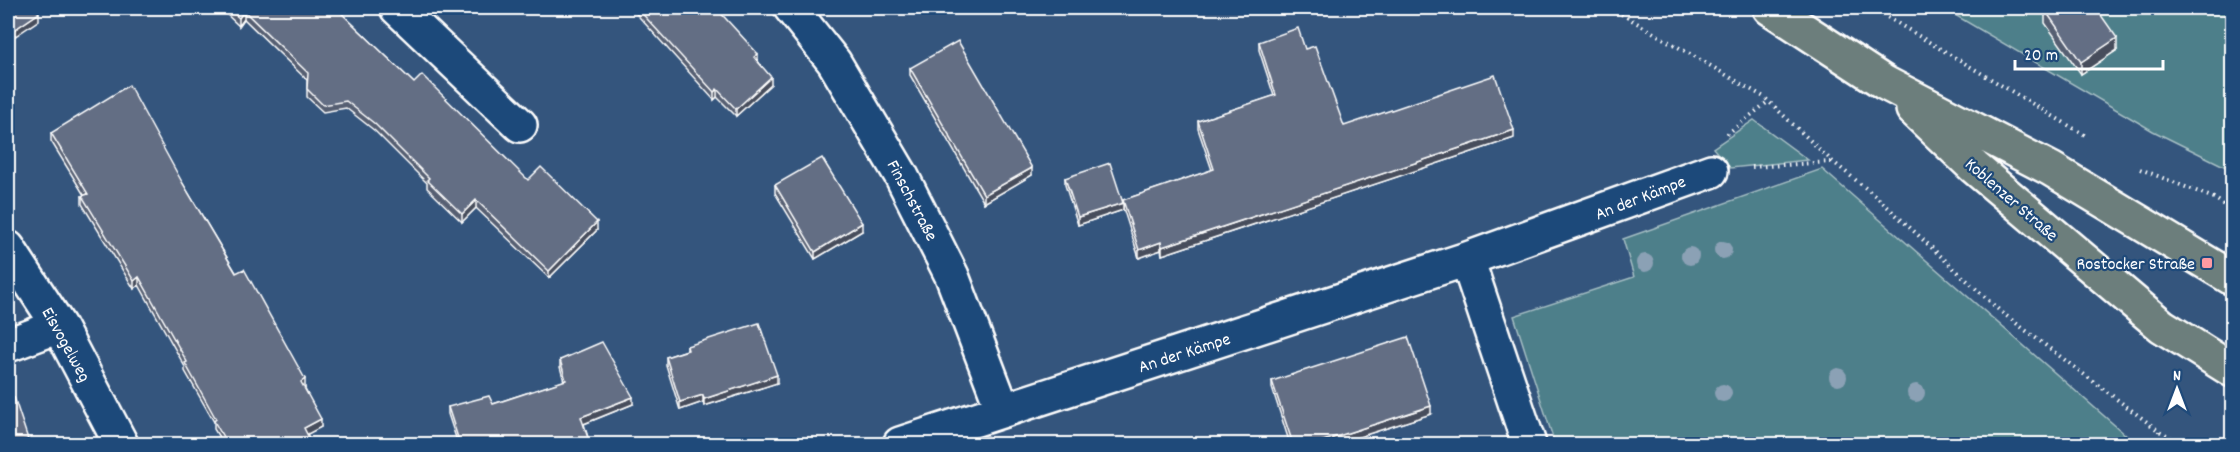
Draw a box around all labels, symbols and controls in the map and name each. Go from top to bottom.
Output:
scale bar [2015,33,2164,71]
text: 20 m [2024,44,2058,69]
street label: Koblenzer Straße [1958,153,2063,249]
street label: Finschstraße [879,156,943,246]
street label: An der Kämpe [1592,171,1690,228]
place label: Rostocker Straße [2076,253,2195,278]
marker: Rostocker Straße [2200,256,2214,270]
street label: Eisvogelweg [34,303,96,387]
street label: An der Kämpe [1136,328,1234,381]
north arrow [2147,359,2207,419]
text: N [2173,365,2181,388]

